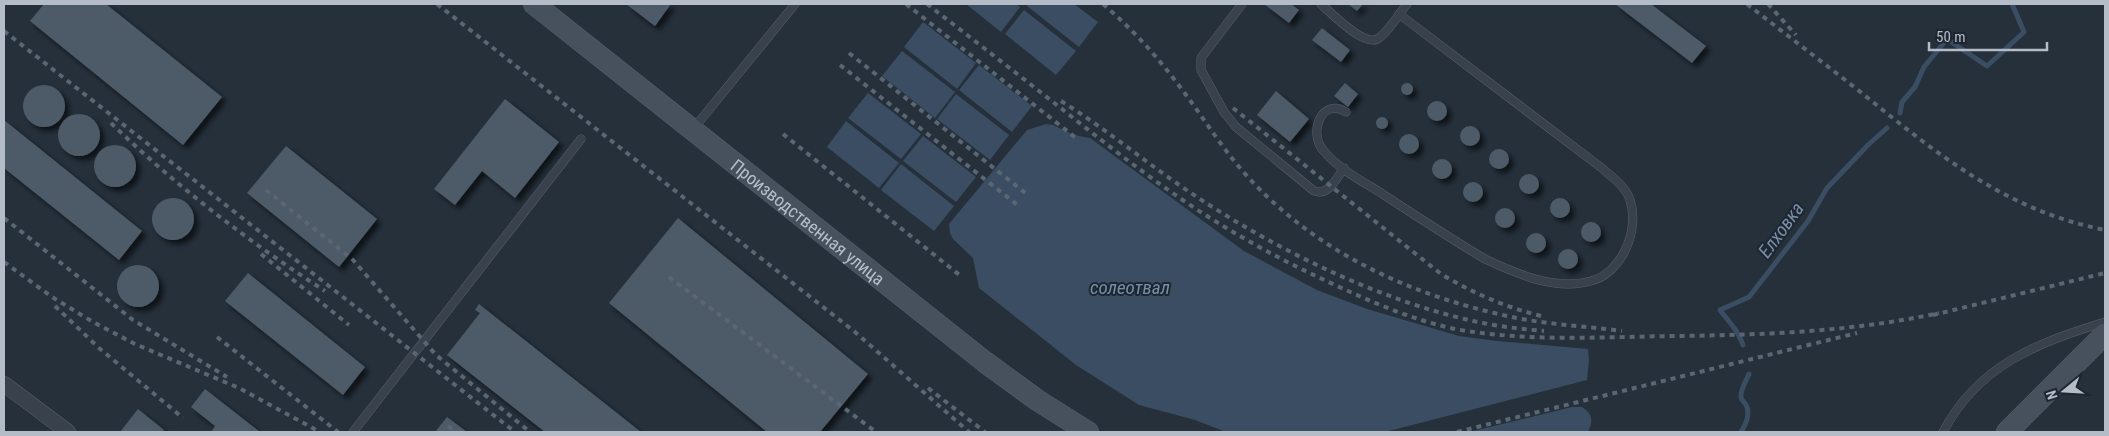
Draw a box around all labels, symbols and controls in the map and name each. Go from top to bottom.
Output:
scale bar [1929,20,2046,52]
text: 50 m [1936,28,1966,46]
street label: Производственная улица [727,154,889,289]
water label: Елховка [1753,198,1809,262]
water label: солеотвал [1090,276,1170,299]
north arrow [2039,366,2089,416]
text: N [2043,388,2061,402]

